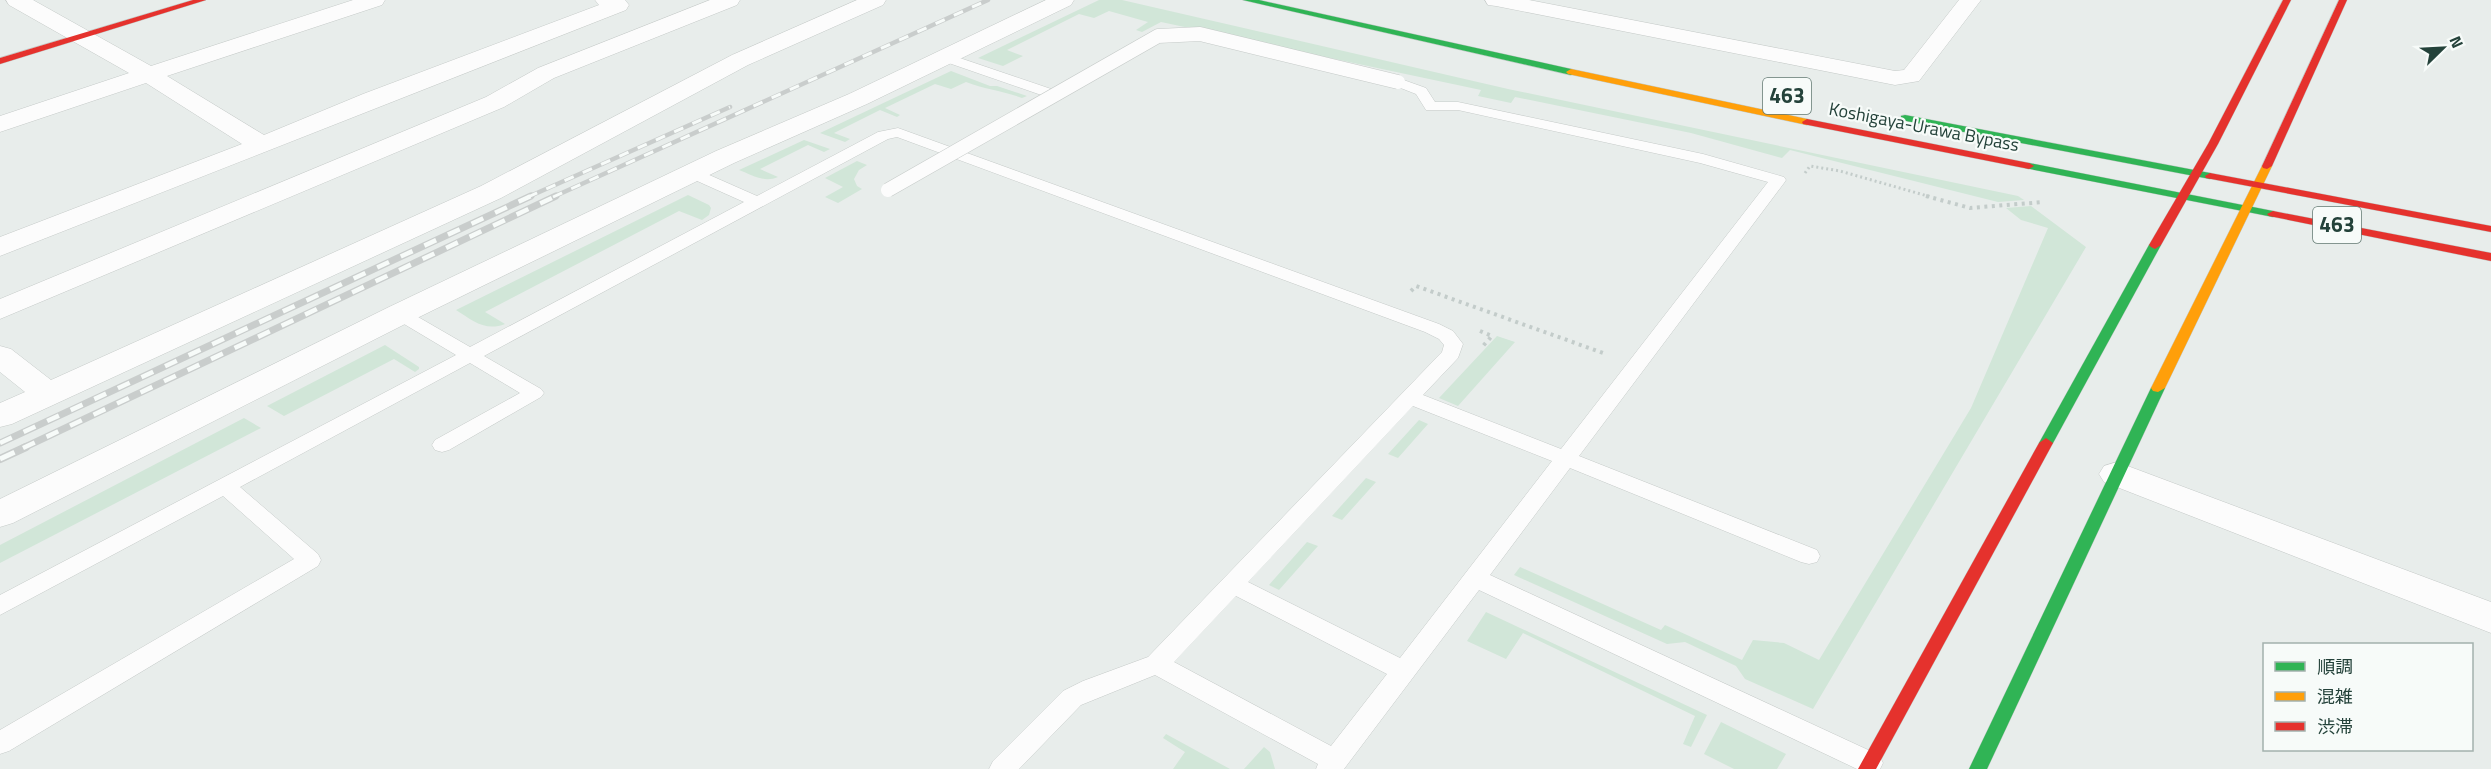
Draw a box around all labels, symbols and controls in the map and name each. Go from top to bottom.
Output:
north arrow [2413,18,2473,78]
text: N [2443,32,2470,52]
road number: 463 [1763,78,1811,114]
street label: Koshigaya-Urawa Bypass [1827,95,2022,158]
road number: 463 [2313,207,2361,243]
legend [2263,643,2473,751]
text: 順調 [2317,653,2353,680]
text: 混雑 [2317,683,2353,710]
text: 渋滞 [2317,713,2353,740]

